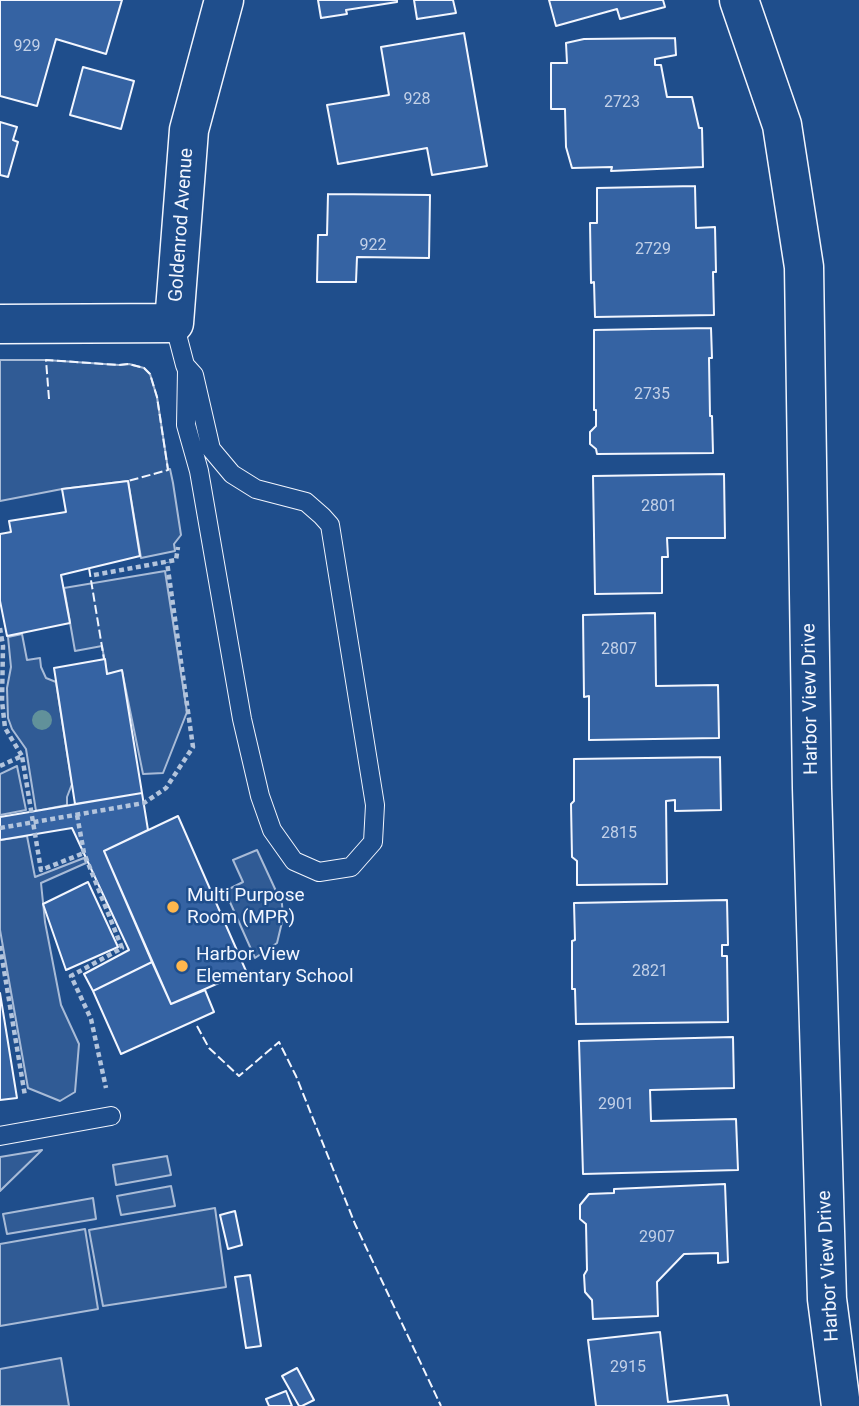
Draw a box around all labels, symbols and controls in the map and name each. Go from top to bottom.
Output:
house number: 929 [14,37,40,57]
house number: 928 [404,90,430,110]
house number: 2723 [604,93,640,113]
street label: Goldenrod Avenue [165,147,199,303]
house number: 922 [360,236,386,256]
house number: 2729 [635,240,671,260]
house number: 2735 [634,385,670,405]
house number: 2801 [641,497,677,517]
street label: Harbor View Drive [798,623,824,775]
house number: 2807 [601,640,637,660]
house number: 2815 [601,824,637,844]
place label: Multi Purpose Room (MPR) [187,885,305,929]
marker: Multi Purpose Room (MPR) [165,899,181,915]
place label: Harbor View Elementary School [196,944,354,988]
marker: Harbor View Elementary School [174,958,190,974]
house number: 2821 [632,962,668,982]
house number: 2901 [598,1095,634,1115]
street label: Harbor View Drive [814,1190,844,1342]
house number: 2907 [639,1228,675,1248]
house number: 2915 [610,1358,646,1378]

